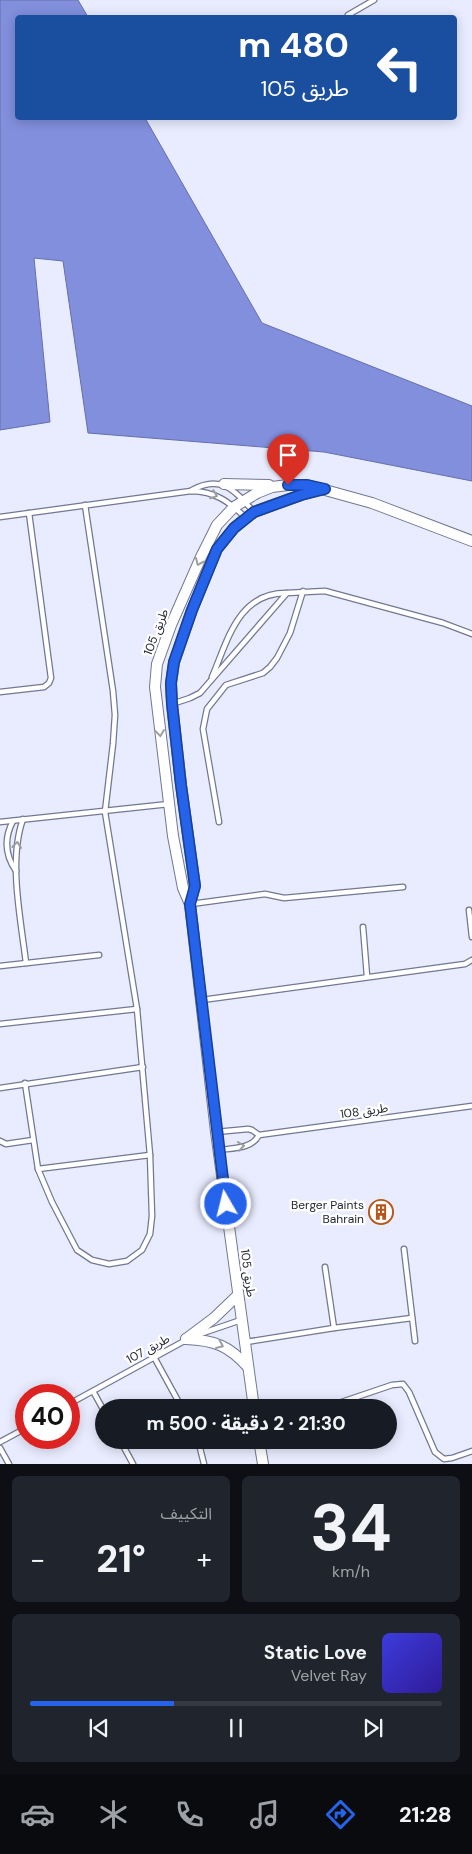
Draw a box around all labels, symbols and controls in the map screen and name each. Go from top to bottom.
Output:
text: 480 m [238,22,349,68]
icon: left [367,35,432,100]
text: طريق 105 [261,74,349,103]
pin [267,434,309,485]
icon: arrive [274,441,302,469]
one-way arrow [209,489,218,499]
one-way arrow [194,557,205,566]
street label: طريق 105 [140,607,172,657]
one-way arrow [154,730,165,738]
one-way arrow [11,841,22,849]
street label: طريق 108 [339,1100,389,1122]
one-way arrow [237,1142,246,1152]
position arrow [199,1177,251,1229]
place label: Berger Paints Bahrain [291,1197,364,1227]
building icon: Berger Paints Bahrain [368,1199,394,1225]
street label: طريق 105 [237,1248,259,1298]
street label: طريق 107 [123,1331,173,1367]
one-way arrow [215,1339,224,1350]
speed limit sign: 40 [15,1384,80,1449]
text: 21:30 · 2 دقيقة · 500 m [146,1411,346,1436]
text: 34 [310,1486,392,1570]
text: التكييف [160,1503,212,1524]
text: 21° [96,1534,146,1584]
text: − [30,1541,45,1578]
text: + [197,1541,212,1578]
text: km/h [332,1561,370,1582]
text: Static Love [264,1640,367,1665]
text: Velvet Ray [291,1665,367,1686]
icon: previous [85,1714,113,1742]
icon: pause [222,1714,250,1742]
icon: next [359,1714,387,1742]
icon: car [20,1797,55,1832]
icon: climate [96,1797,131,1832]
icon: phone [172,1797,207,1832]
icon: music [247,1797,282,1832]
icon: directions [323,1797,358,1832]
text: 21:28 [399,1800,452,1829]

